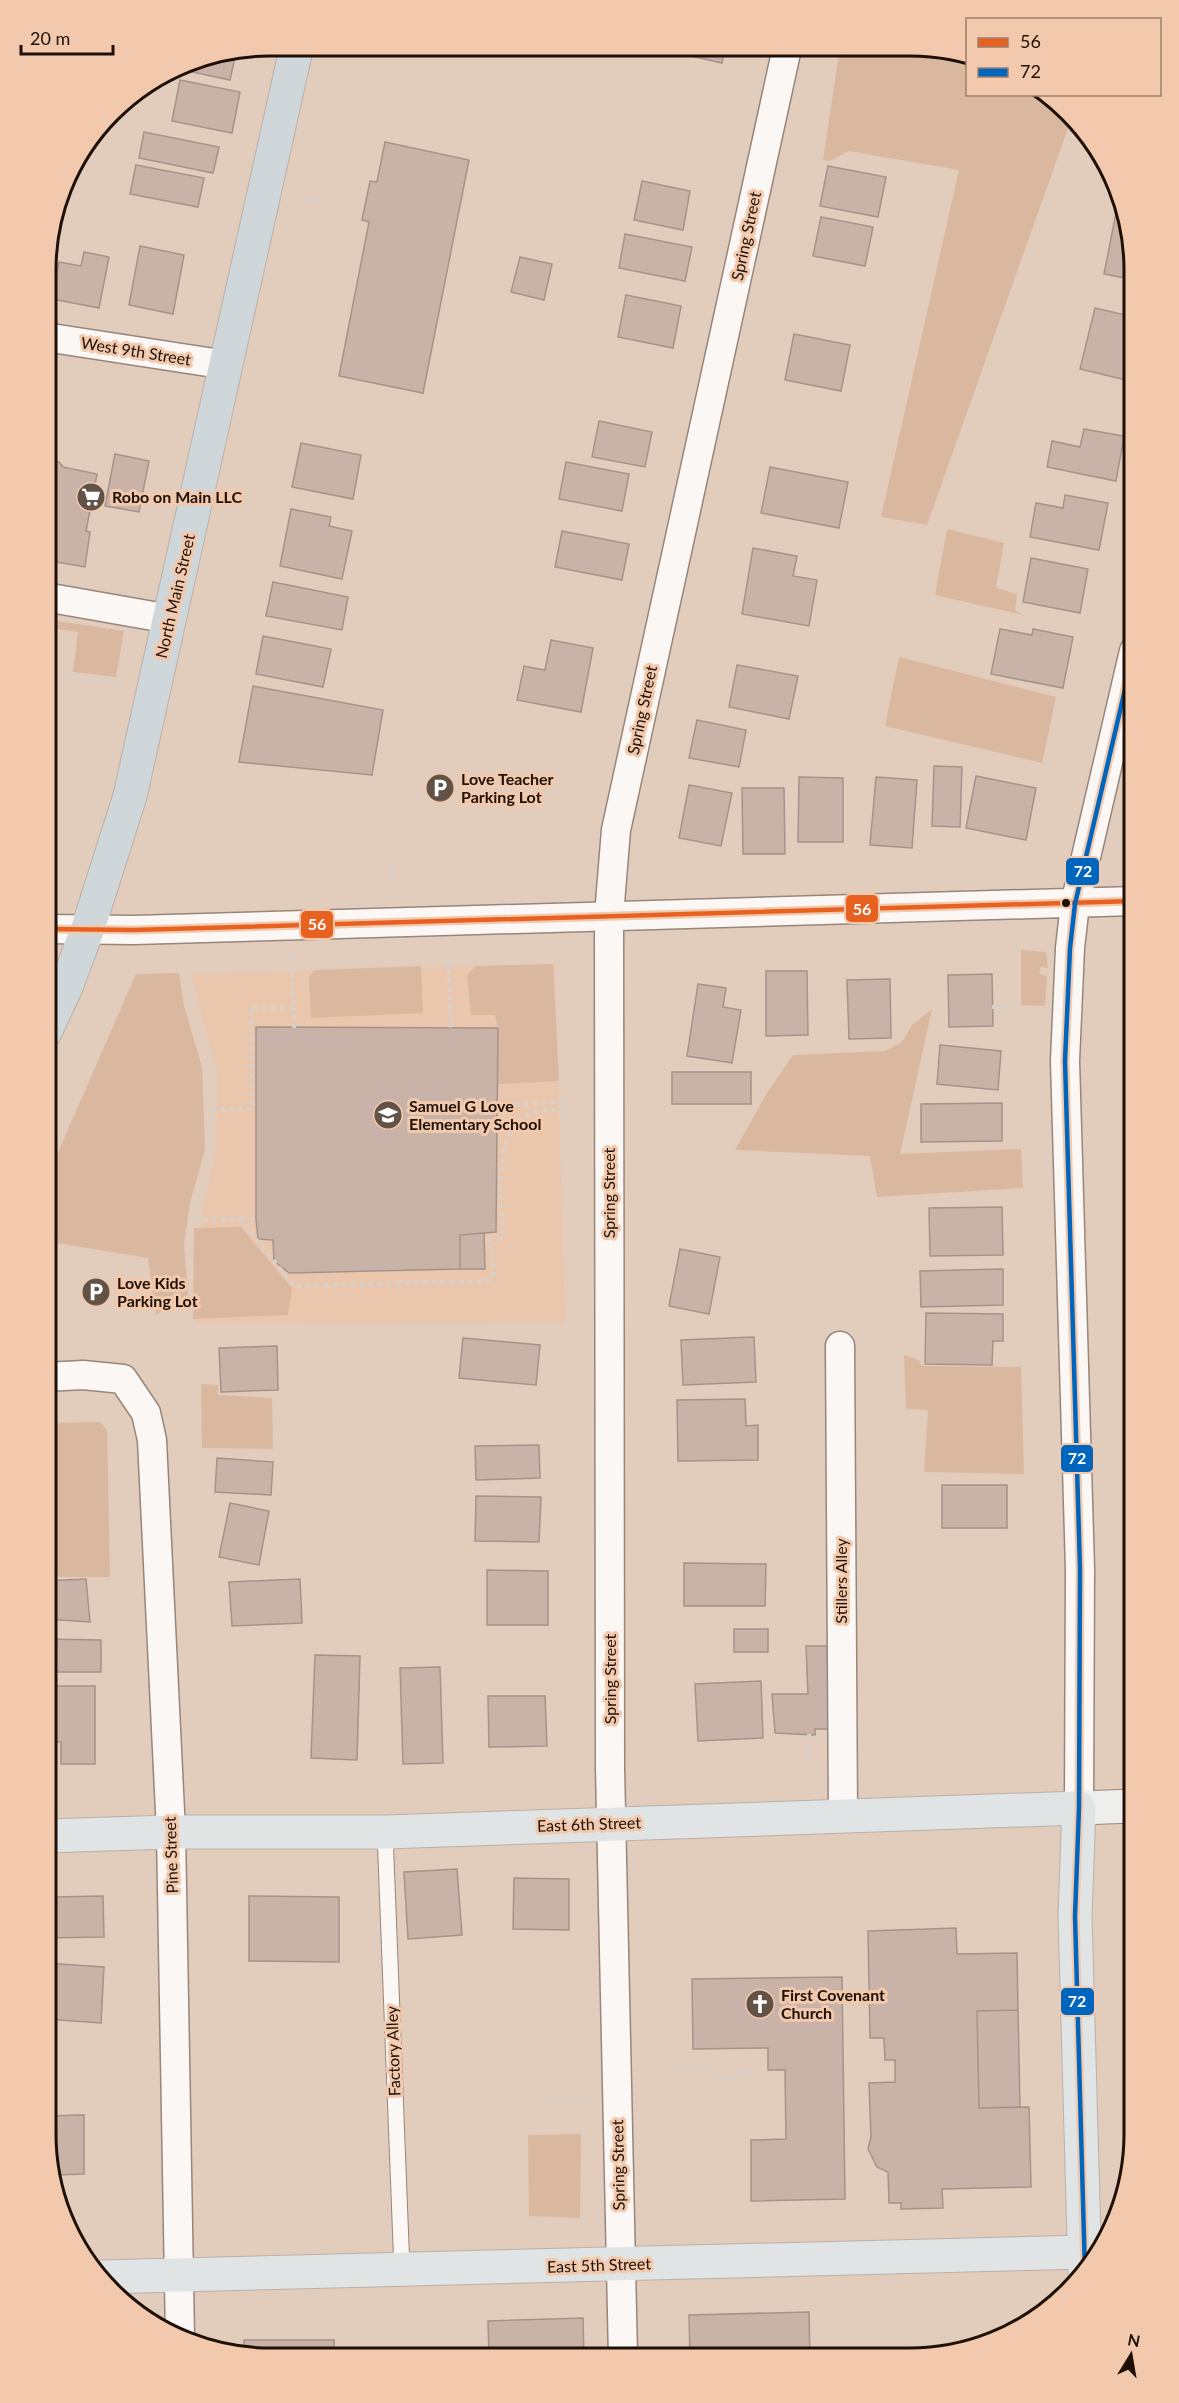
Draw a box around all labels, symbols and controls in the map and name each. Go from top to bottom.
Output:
scale bar [21,18,112,56]
legend [966,18,1161,96]
text: 20 m [30,27,70,49]
text: 56 [1020,30,1041,52]
text: 72 [1020,60,1041,82]
street label: Spring Street [727,189,764,282]
street label: West 9th Street [80,332,193,369]
supermarket icon: Robo on Main LLC [75,481,107,513]
place label: Robo on Main LLC [112,487,242,506]
street label: North Main Street [151,532,198,660]
street label: Spring Street [623,663,660,756]
place label: Love Teacher Parking Lot [461,769,554,806]
parking icon: Love Teacher Parking Lot [424,772,456,804]
line badge: 72 [1065,857,1100,886]
text: 72 [1074,861,1092,880]
line badge: 56 [845,894,879,923]
unlabelled marker [1060,897,1072,909]
text: 56 [853,899,871,918]
line badge: 56 [300,910,334,939]
text: 56 [308,914,326,933]
place label: Samuel G Love Elementary School [409,1096,541,1133]
school or university icon: Samuel G Love Elementary School [372,1099,404,1131]
street label: Spring Street [599,1147,618,1238]
place label: Love Kids Parking Lot [117,1273,198,1310]
parking icon: Love Kids Parking Lot [80,1276,112,1308]
line badge: 72 [1060,1444,1094,1473]
text: 72 [1068,1448,1086,1467]
street label: Stillers Alley [831,1538,850,1624]
street label: Spring Street [600,1633,619,1724]
street label: East 6th Street [537,1812,642,1835]
street label: Pine Street [160,1816,181,1894]
place label: First Covenant Church [781,1985,885,2022]
line badge: 72 [1060,1987,1095,2016]
church icon: First Covenant Church [744,1988,776,2020]
text: 72 [1068,1991,1086,2010]
street label: Factory Alley [381,2005,404,2097]
street label: Spring Street [607,2119,628,2210]
street label: East 5th Street [547,2253,652,2276]
north arrow [1101,2325,1161,2385]
text: N [1126,2329,1142,2350]

